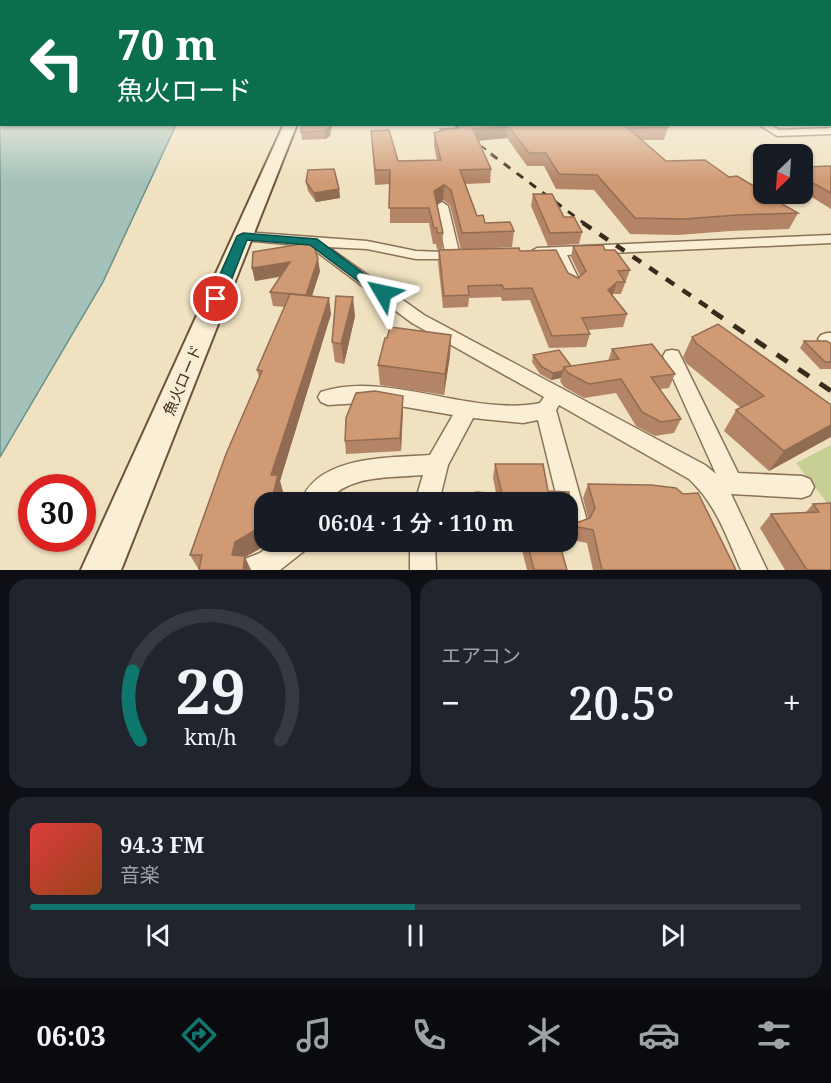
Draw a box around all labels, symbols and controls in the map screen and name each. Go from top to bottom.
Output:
text: 70 m [117,15,217,72]
icon: left [18,24,96,102]
text: 魚火ロード [117,71,252,108]
north arrow [753,144,813,204]
map controls [753,144,813,204]
position arrow [351,261,415,325]
pin [190,273,241,324]
icon: arrive [199,282,232,315]
street label: 魚火ロード [158,342,206,418]
speed limit sign: 30 [18,474,96,552]
text: 06:04 · 1 分 · 110 m [318,507,514,537]
text: エアコン [441,642,521,669]
text: 29 [175,647,245,732]
text: 20.5° [568,672,675,733]
text: − [441,680,460,725]
text: + [783,680,801,725]
text: km/h [184,723,237,752]
text: 94.3 FM [120,829,204,859]
text: 音楽 [120,861,160,888]
icon: previous [142,919,175,952]
icon: pause [399,919,432,952]
icon: next [656,919,689,952]
icon: directions [178,1014,220,1056]
icon: music [293,1014,335,1056]
icon: phone [408,1014,450,1056]
icon: climate [523,1014,565,1056]
icon: car [638,1014,680,1056]
icon: filters [753,1014,795,1056]
text: 06:03 [36,1017,106,1054]

